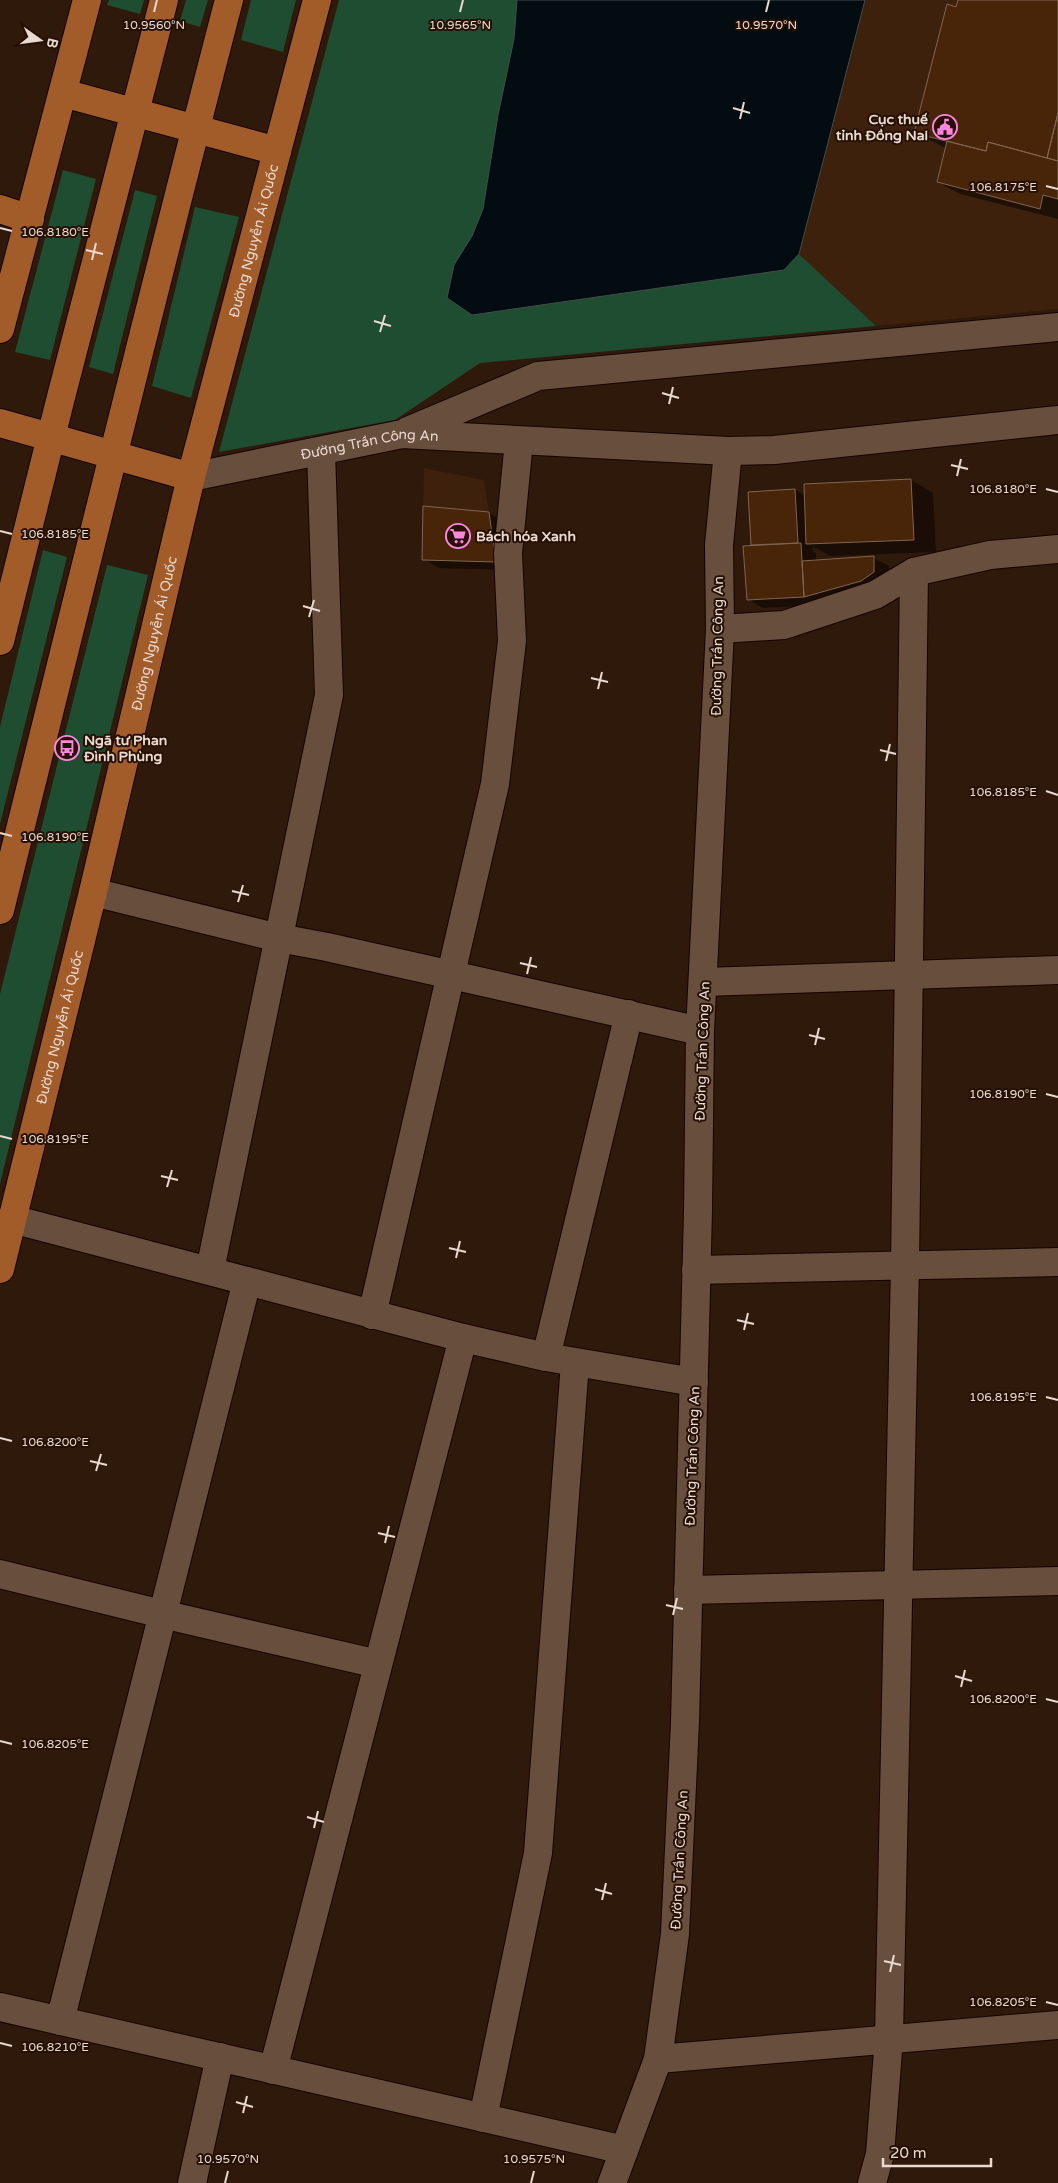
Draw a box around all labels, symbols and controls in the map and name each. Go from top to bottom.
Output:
north arrow [15,15,65,65]
text: 10.9560°N [123,18,185,32]
text: 10.9565°N [429,18,491,32]
text: 10.9570°N [735,18,797,32]
text: B [43,36,62,50]
place label: Cục thuế tỉnh Đồng Nai [835,111,928,144]
public building icon: Cục thuế tỉnh Đồng Nai [932,114,958,140]
street label: Đường Nguyễn Ái Quốc [225,162,282,319]
text: 106.8175°E [969,180,1037,194]
text: 106.8180°E [21,225,89,239]
street label: Đường Trần Công An [299,426,439,463]
text: 106.8180°E [969,482,1037,496]
supermarket icon: Bách hóa Xanh [445,523,471,549]
text: 106.8185°E [21,527,89,541]
place label: Bách hóa Xanh [476,528,576,545]
street label: Đường Nguyễn Ái Quốc [128,555,181,712]
street label: Đường Trần Công An [708,576,727,716]
place label: Ngã tư Phan Đình Phùng [83,732,167,765]
bus stop icon: Ngã tư Phan Đình Phùng [54,735,80,761]
text: 106.8185°E [969,785,1037,799]
text: 106.8190°E [21,830,89,844]
street label: Đường Nguyễn Ái Quốc [33,949,87,1106]
street label: Đường Trần Công An [692,981,713,1121]
text: 106.8190°E [969,1087,1037,1101]
text: 106.8195°E [21,1132,89,1146]
street label: Đường Trần Công An [682,1386,703,1526]
text: 106.8195°E [969,1390,1037,1404]
text: 106.8200°E [21,1435,89,1449]
text: 106.8200°E [969,1692,1037,1706]
text: 106.8205°E [21,1737,89,1751]
street label: Đường Trần Công An [667,1790,692,1930]
text: 106.8205°E [969,1995,1037,2009]
text: 106.8210°E [21,2040,89,2054]
scale bar [883,2136,990,2168]
text: 20 m [890,2144,927,2162]
text: 10.9570°N [197,2152,259,2166]
text: 10.9575°N [503,2152,565,2166]

